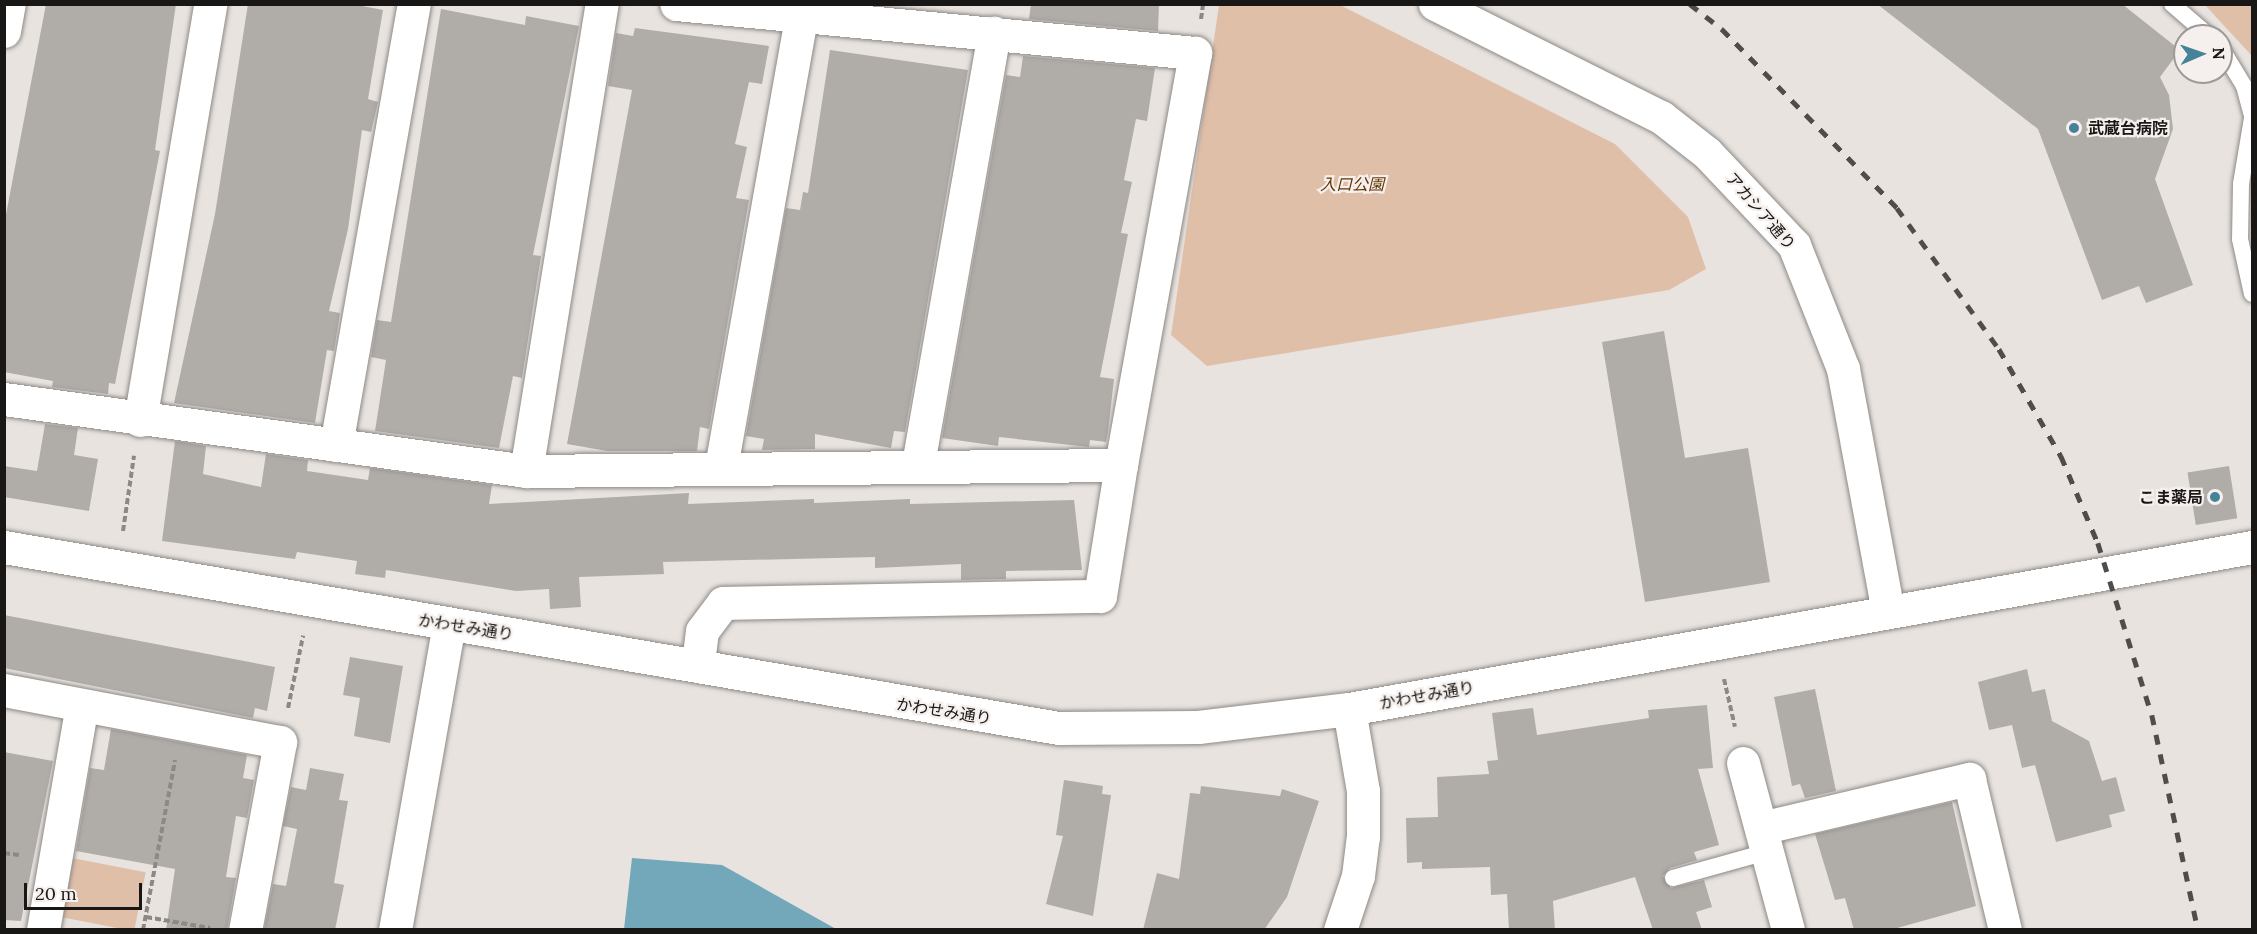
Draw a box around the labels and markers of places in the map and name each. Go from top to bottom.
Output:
place label: 武蔵台病院 [2088,118,2168,138]
marker: 武蔵台病院 [2065,119,2083,137]
place label: こま薬局 [2139,487,2203,507]
marker: こま薬局 [2208,490,2222,504]

